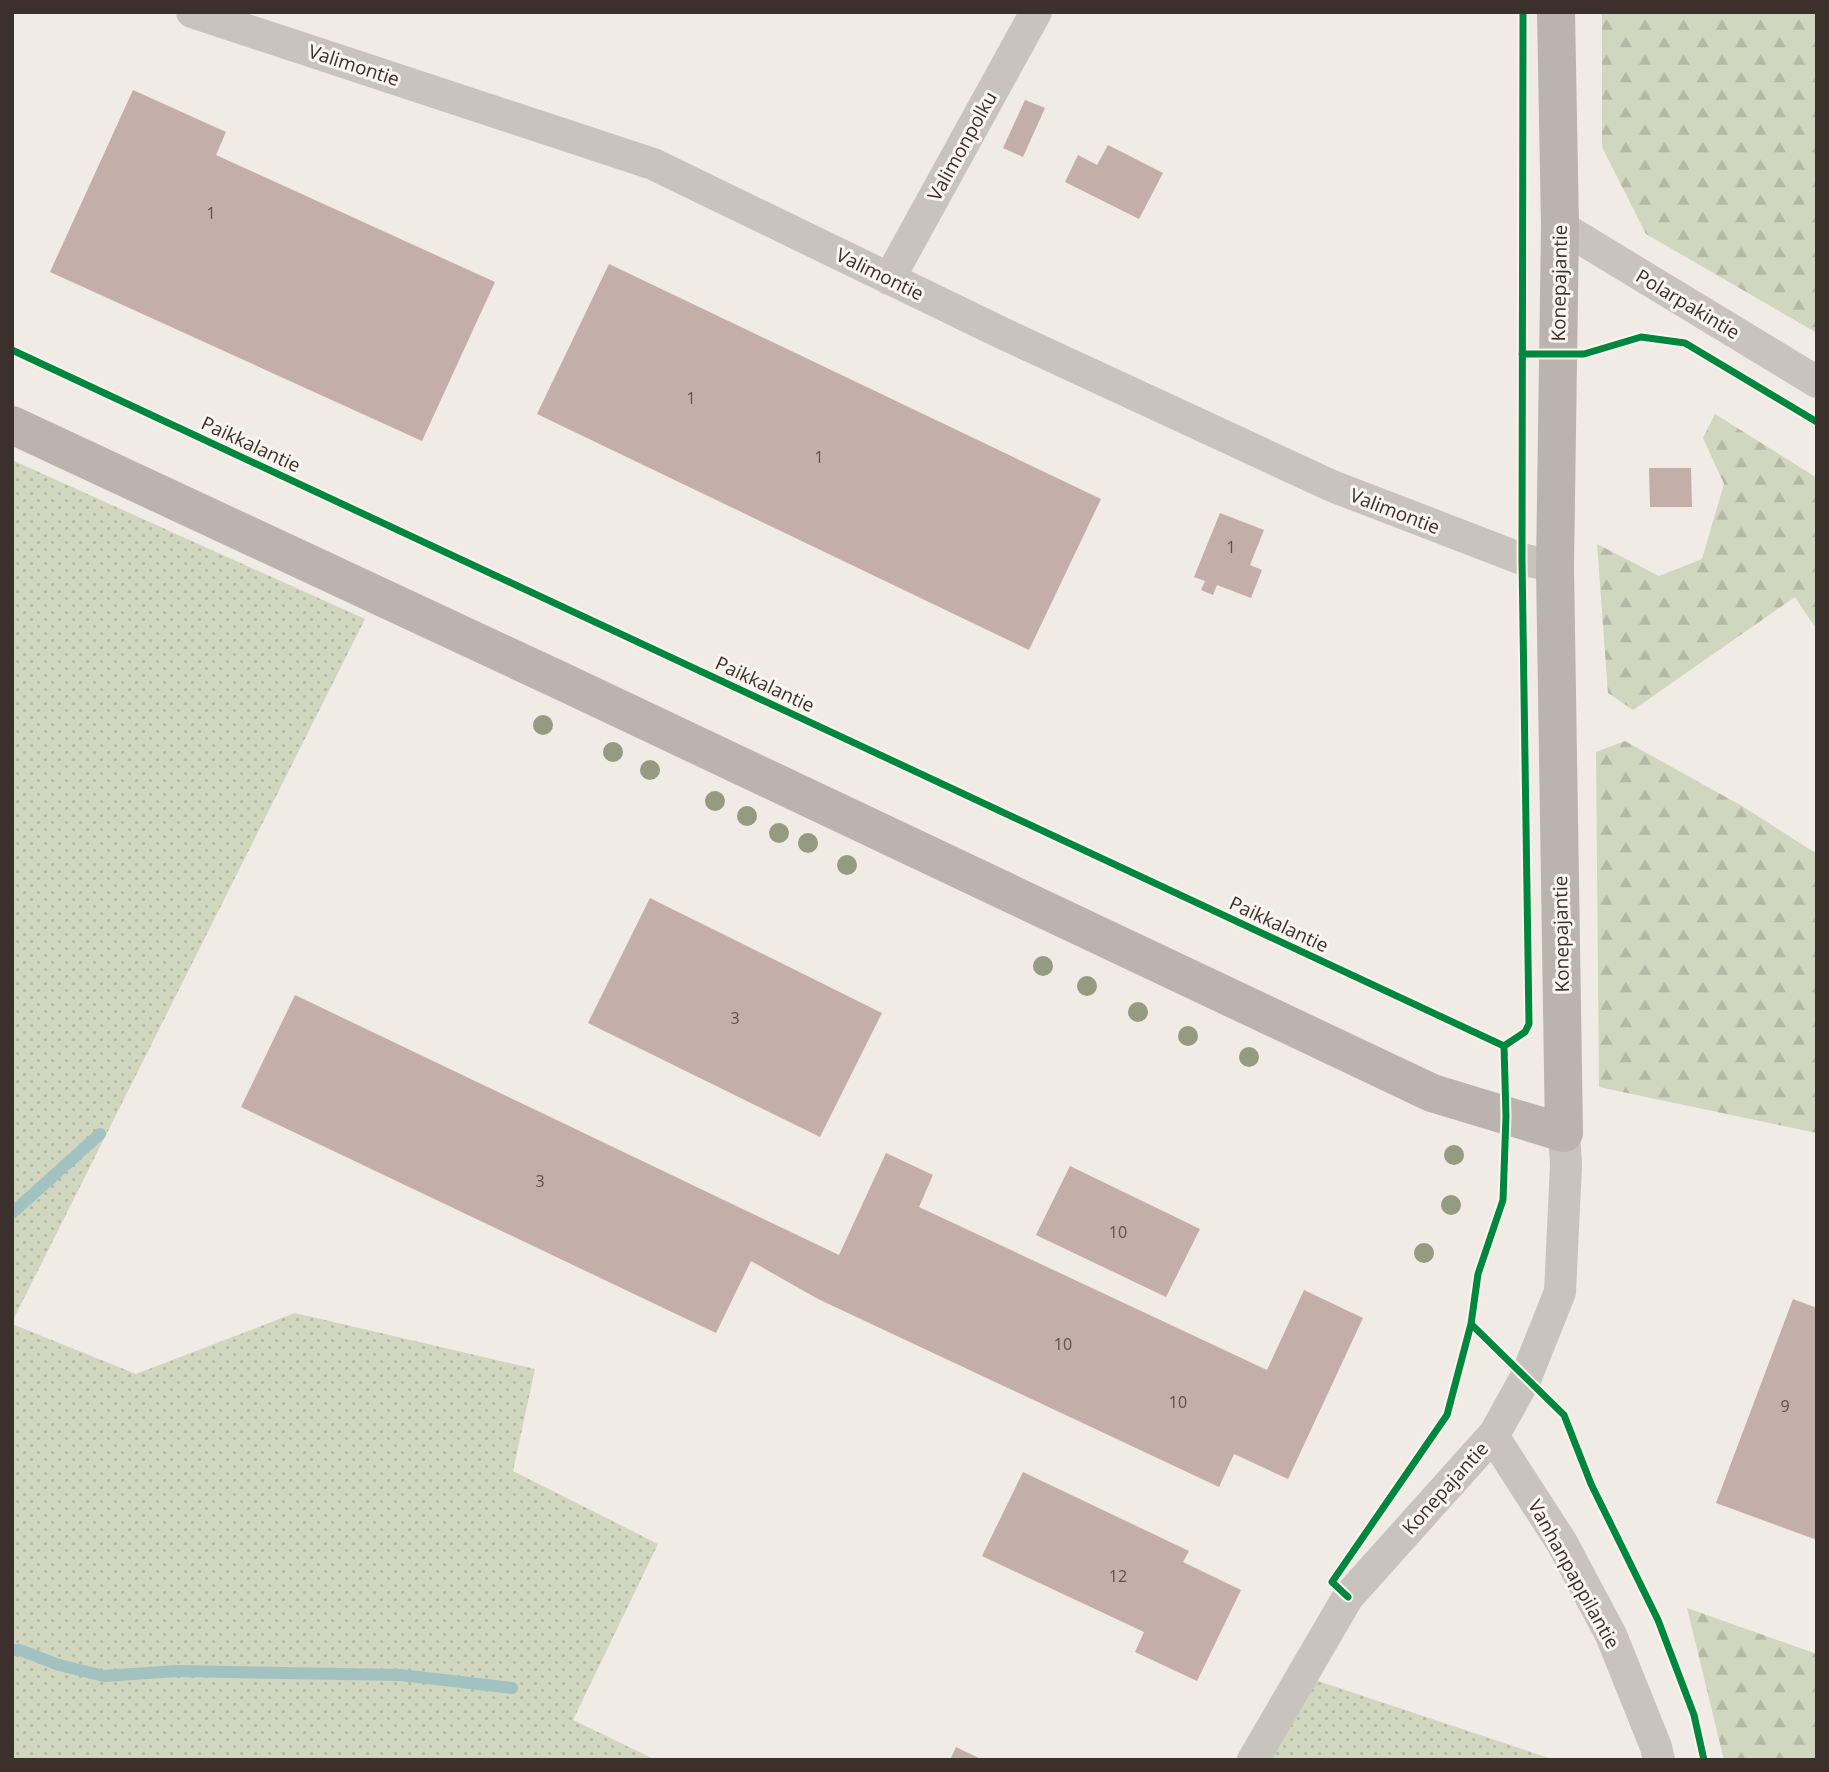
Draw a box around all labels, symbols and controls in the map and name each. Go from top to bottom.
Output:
street label: Valimontie [305,38,403,92]
street label: Valimonpolku [921,87,1003,205]
house number: 1 [206,202,216,224]
street label: Konepajantie [1545,224,1573,342]
street label: Valimontie [832,242,928,306]
street label: Polarpakintie [1631,263,1745,345]
house number: 1 [686,387,696,409]
street label: Paikkalantie [197,410,305,478]
house number: 1 [814,446,824,468]
street label: Valimontie [1346,482,1444,540]
house number: 1 [1226,536,1236,558]
street label: Paikkalantie [711,650,819,718]
street label: Konepajantie [1547,875,1575,993]
street label: Paikkalantie [1225,890,1333,958]
house number: 3 [730,1007,740,1029]
house number: 3 [535,1170,545,1192]
house number: 10 [1109,1221,1127,1243]
house number: 10 [1054,1333,1072,1355]
house number: 10 [1169,1391,1187,1413]
house number: 9 [1780,1395,1790,1417]
street label: Konepajantie [1396,1436,1494,1540]
street label: Vanhanpappilantie [1522,1495,1626,1653]
house number: 12 [1109,1565,1127,1587]

